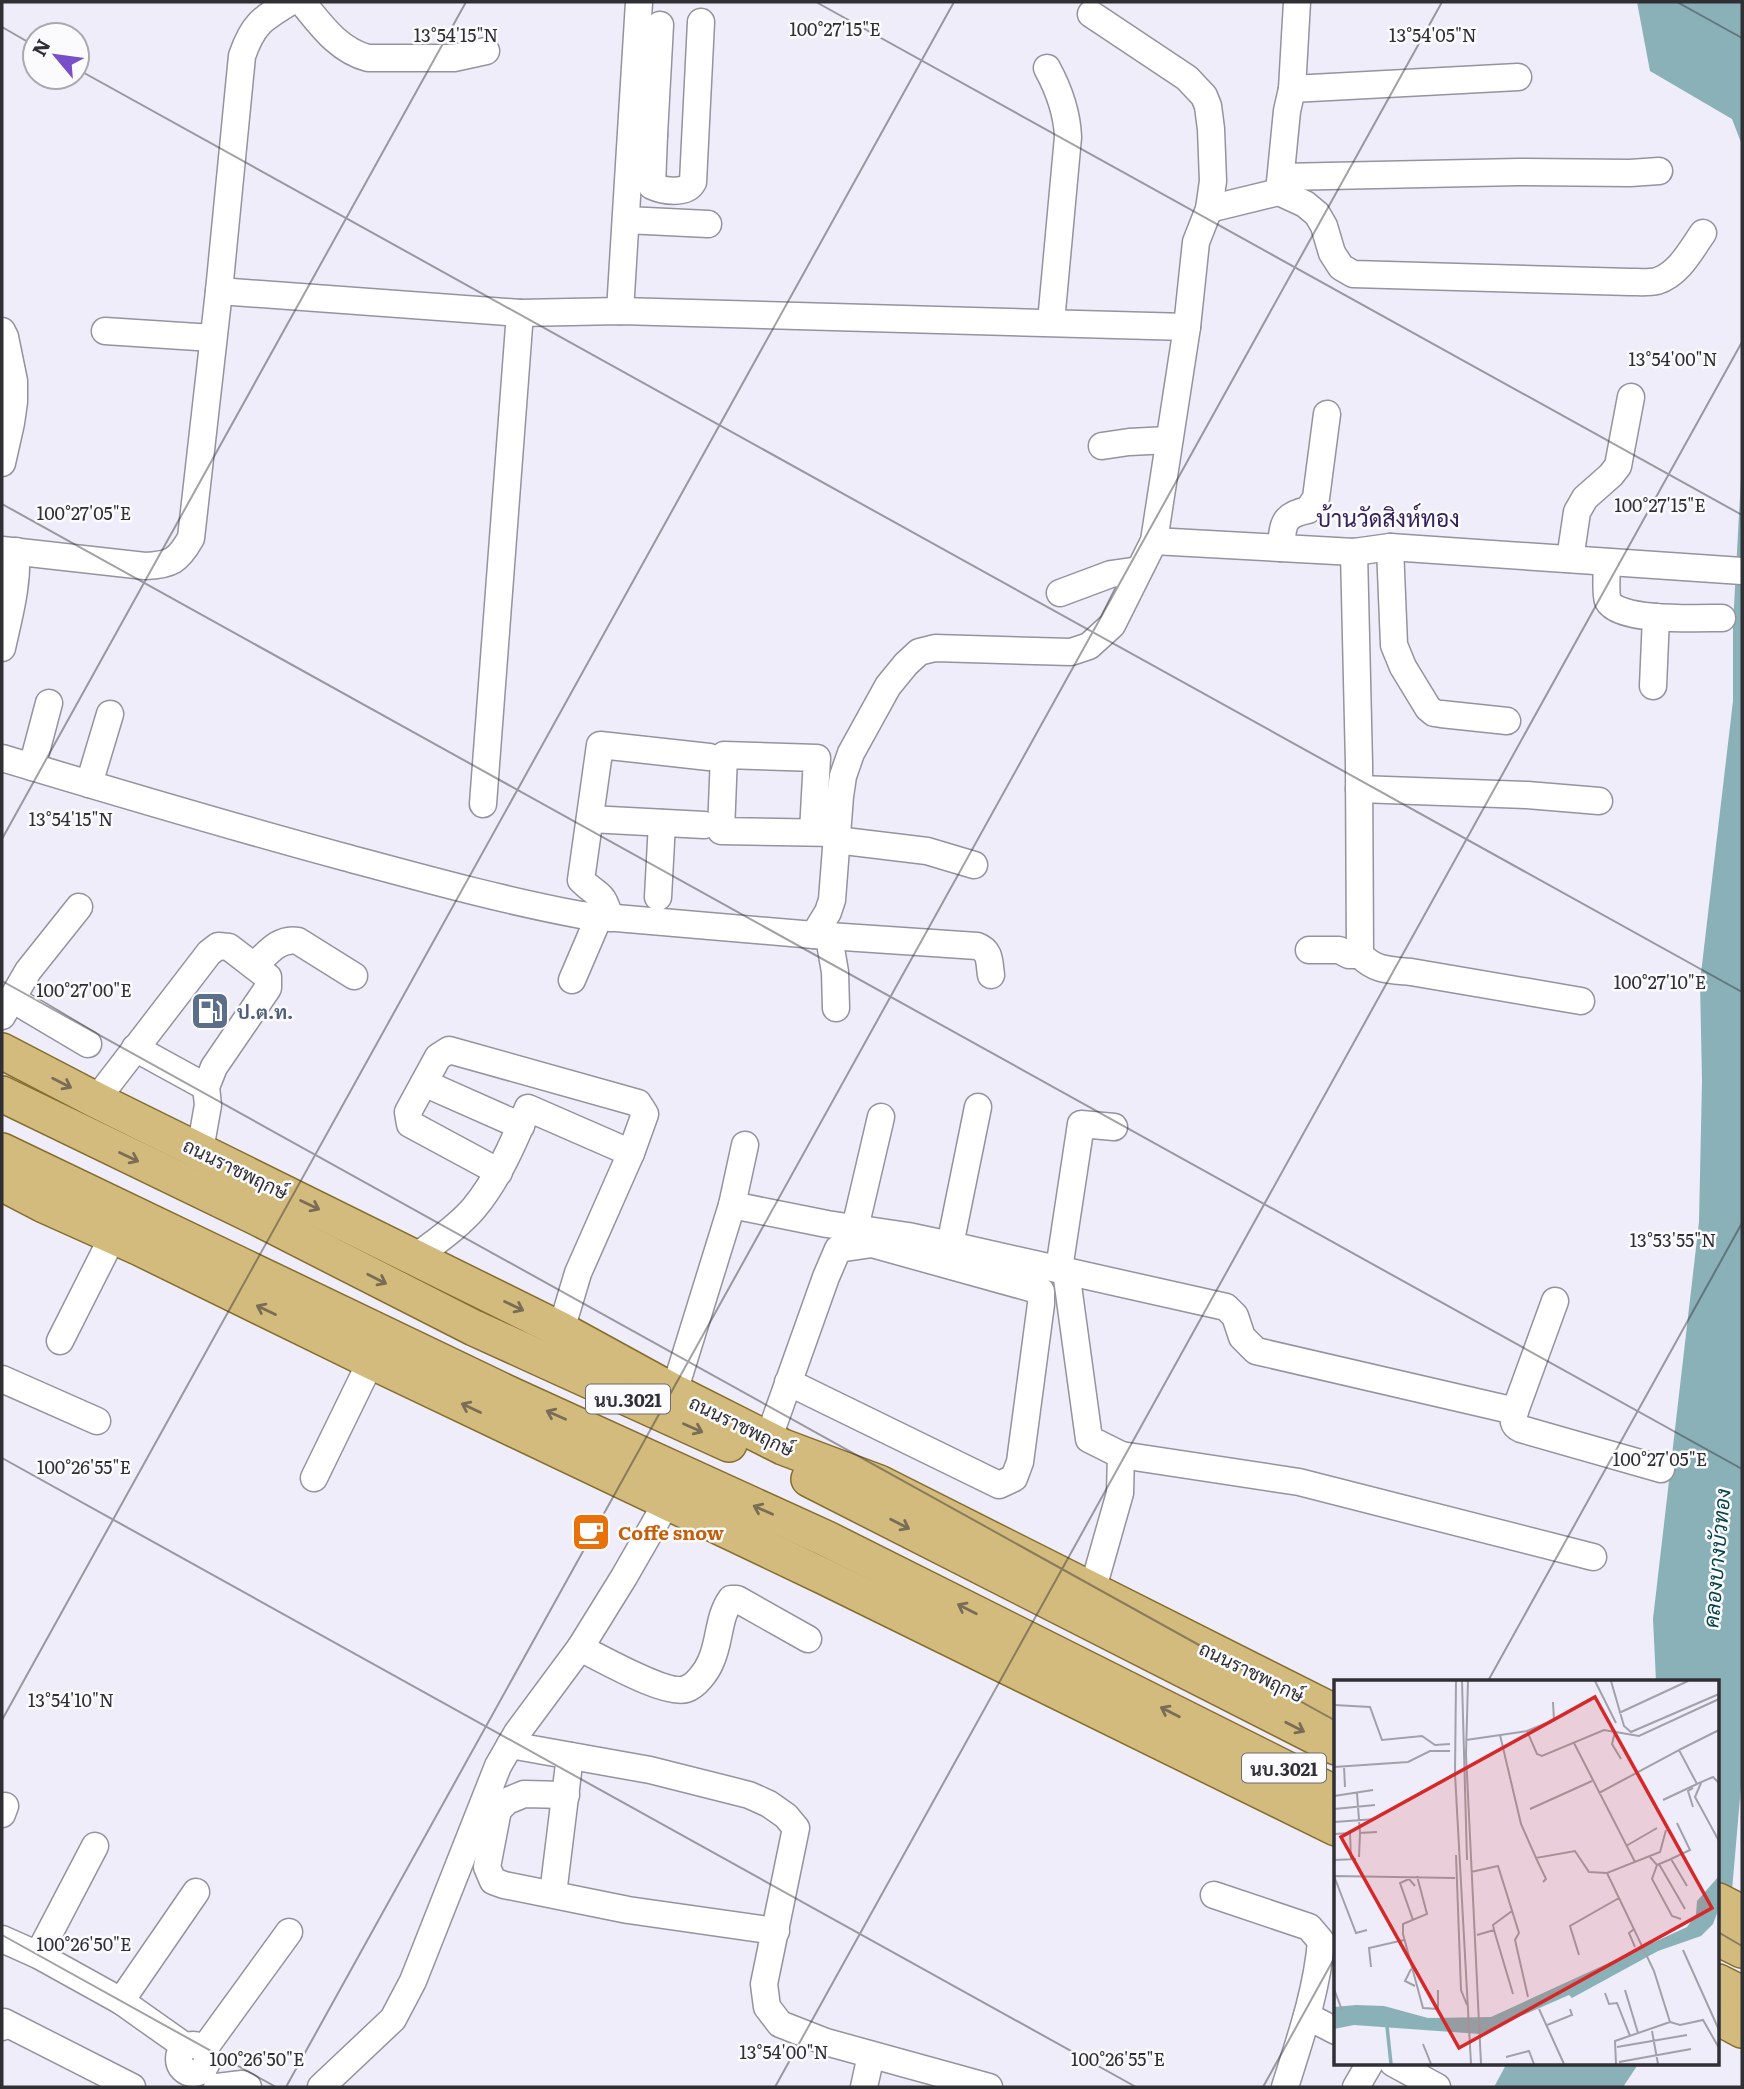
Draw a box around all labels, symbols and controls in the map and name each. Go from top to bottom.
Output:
text: 100°27'15"E [789,15,881,42]
north arrow [21,21,91,91]
text: 13°54'15"N [414,21,498,48]
text: 13°54'05"N [1389,21,1477,48]
text: N [24,33,56,61]
text: 13°54'00"N [1628,345,1718,372]
text: 100°27'15"E [1614,491,1706,518]
text: 100°27'05"E [37,499,131,526]
district label: บ้านวัดสิงห์ทอง [1316,500,1460,534]
text: 13°54'15"N [29,805,113,832]
text: 100°27'10"E [1614,968,1706,995]
text: 100°27'00"E [36,976,132,1003]
fuel station icon: ป.ต.ท. [189,990,231,1032]
place label: ป.ต.ท. [237,997,293,1025]
one-way arrow [51,1076,72,1090]
street label: ถนนราชพฤกษ์ [179,1130,294,1206]
one-way arrow [118,1151,139,1164]
one-way arrow [299,1198,320,1212]
text: 13°53'55"N [1630,1226,1716,1253]
one-way arrow [366,1272,387,1286]
one-way arrow [503,1300,524,1314]
one-way arrow [256,1302,277,1316]
road number: นบ.3021 [586,1384,670,1414]
street label: ถนนราชพฤกษ์ [685,1387,800,1463]
one-way arrow [461,1401,482,1415]
one-way arrow [546,1408,567,1421]
one-way arrow [682,1422,704,1435]
text: 100°27'05"E [1613,1445,1707,1472]
text: 100°26'55"E [37,1453,131,1480]
water label: คลองบางบัวทอง [1693,1487,1737,1629]
one-way arrow [753,1502,774,1516]
cafe icon: Coffe snow [570,1511,612,1553]
one-way arrow [889,1517,910,1531]
place label: Coffe snow [618,1518,724,1546]
one-way arrow [957,1602,978,1616]
street label: ถนนราชพฤกษ์ [1195,1633,1310,1709]
inset map [1334,1680,1720,2064]
text: 13°54'10"N [28,1686,114,1713]
one-way arrow [1161,1705,1181,1719]
one-way arrow [1284,1720,1305,1734]
road number: นบ.3021 [1242,1754,1326,1783]
text: 100°26'50"E [36,1930,132,1957]
text: 13°54'00"N [739,2038,829,2065]
text: 100°26'50"E [209,2045,305,2072]
text: 100°26'55"E [1071,2045,1165,2072]

